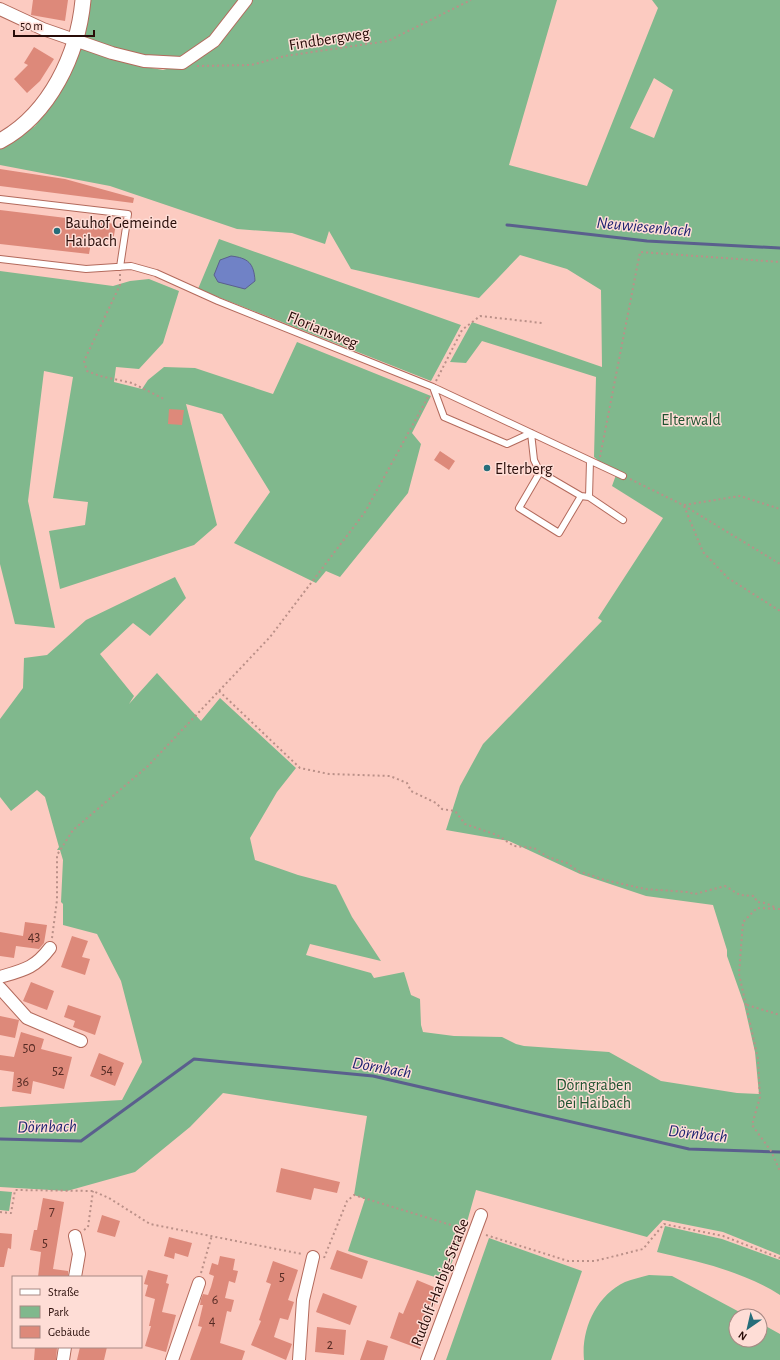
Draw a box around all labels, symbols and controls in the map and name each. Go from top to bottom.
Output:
scale bar [14,12,94,38]
text: 50 m [20,20,43,32]
street label: Findbergweg [288,25,371,53]
water label: Neuwiesenbach [596,214,692,239]
place label: Bauhof Gemeinde Haibach [65,215,177,249]
marker: Bauhof Gemeinde Haibach [52,226,62,236]
street label: Floriansweg [285,309,360,351]
park label: Elterwald [661,412,721,428]
place label: Elterberg [495,461,553,477]
marker: Elterberg [482,463,492,473]
house number: 43 [28,930,40,944]
house number: 50 [22,1041,36,1055]
water label: Dörnbach [351,1054,413,1081]
house number: 54 [101,1063,114,1077]
house number: 52 [52,1064,64,1078]
house number: 36 [17,1075,29,1089]
park label: Dörngraben bei Haibach [556,1077,632,1111]
water label: Dörnbach [17,1117,77,1136]
water label: Dörnbach [667,1122,729,1145]
house number: 7 [49,1204,55,1218]
street label: Rudolf-Harbig-Straße [408,1216,472,1348]
house number: 5 [42,1236,48,1250]
house number: 5 [279,1270,285,1284]
legend [12,1276,142,1348]
text: Straße [48,1286,79,1298]
house number: 6 [212,1293,218,1307]
text: Park [48,1306,69,1318]
north arrow [728,1308,768,1348]
house number: 4 [209,1314,216,1328]
text: Gebäude [48,1326,90,1338]
text: N [736,1329,749,1343]
house number: 2 [327,1338,333,1352]

